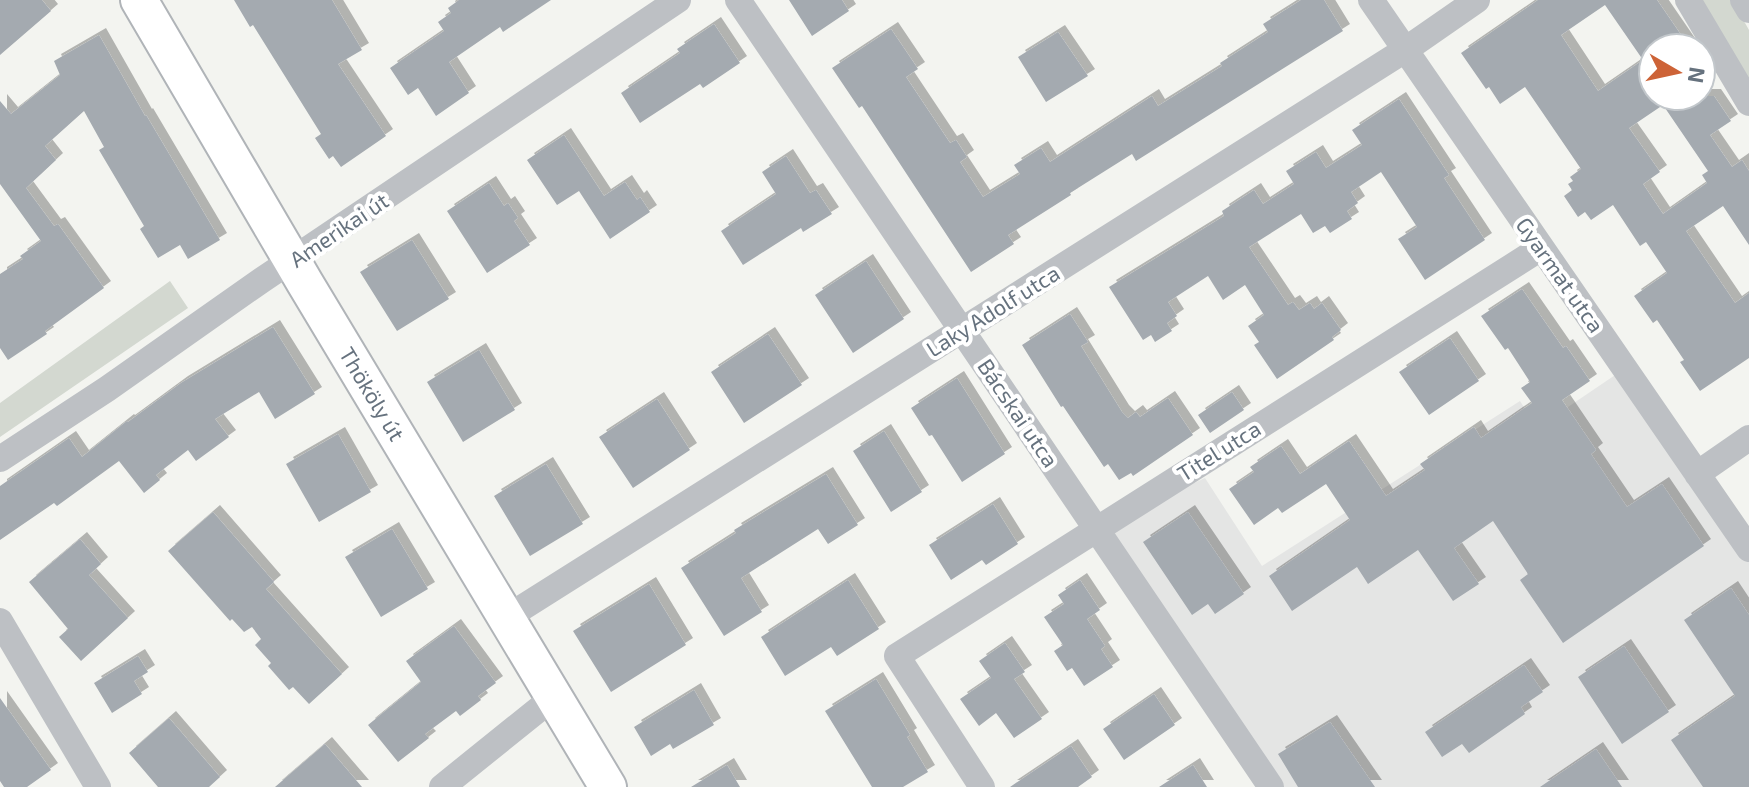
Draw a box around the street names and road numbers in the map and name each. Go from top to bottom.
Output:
street label: Amerikai út [284,187,393,272]
street label: Gyarmat utca [1512,212,1610,337]
street label: Laky Adolf utca [921,259,1064,361]
street label: Thököly út [335,342,411,445]
street label: Bácskai utca [973,353,1065,472]
street label: Titel utca [1172,414,1265,486]

